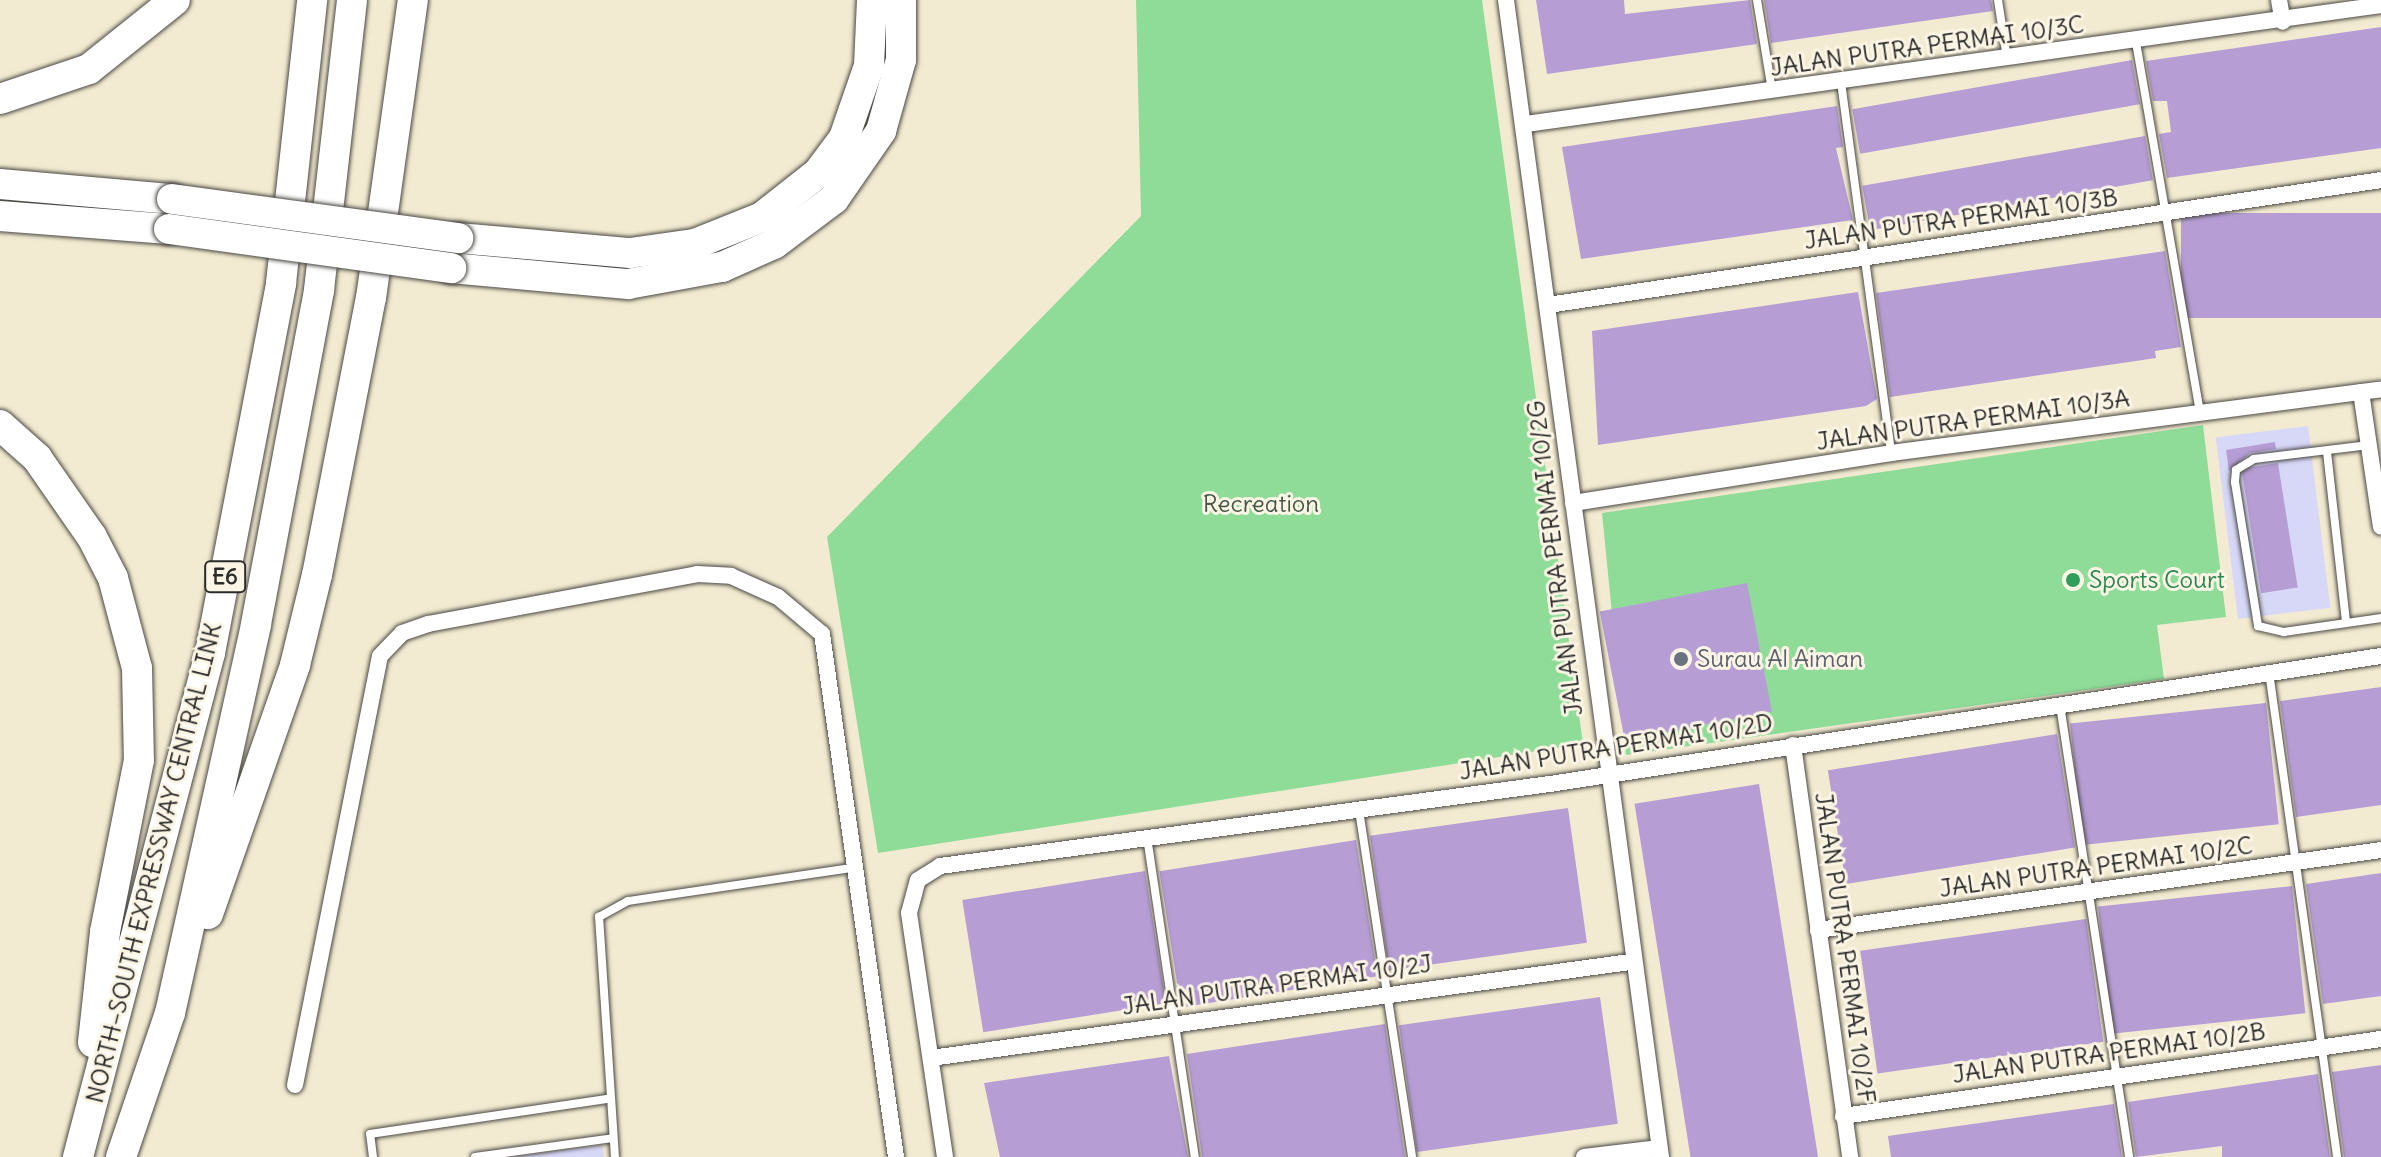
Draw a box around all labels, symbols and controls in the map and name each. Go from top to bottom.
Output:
street label: JALAN PUTRA PERMAI 10/3C [1768,10,2086,82]
street label: JALAN PUTRA PERMAI 10/3B [1802,183,2120,255]
street label: JALAN PUTRA PERMAI 10/3A [1815,384,2131,456]
street label: JALAN PUTRA PERMAI 10/2G [1521,399,1589,717]
park label: Recreation [1203,490,1319,518]
road number: E6 [203,559,247,595]
place label: Sports Court [2089,566,2225,594]
marker: Sports Court [2064,571,2082,589]
street label: NORTH–SOUTH EXPRESSWAY CENTRAL LINK [80,620,228,1106]
place label: Surau Al Aiman [1697,645,1863,673]
marker: Surau Al Aiman [1672,650,1690,668]
street label: JALAN PUTRA PERMAI 10/2D [1457,708,1775,786]
street label: JALAN PUTRA PERMAI 10/2F [1809,791,1881,1105]
street label: JALAN PUTRA PERMAI 10/2C [1938,831,2254,903]
street label: JALAN PUTRA PERMAI 10/2J [1120,949,1434,1021]
street label: JALAN PUTRA PERMAI 10/2B [1951,1017,2267,1089]

